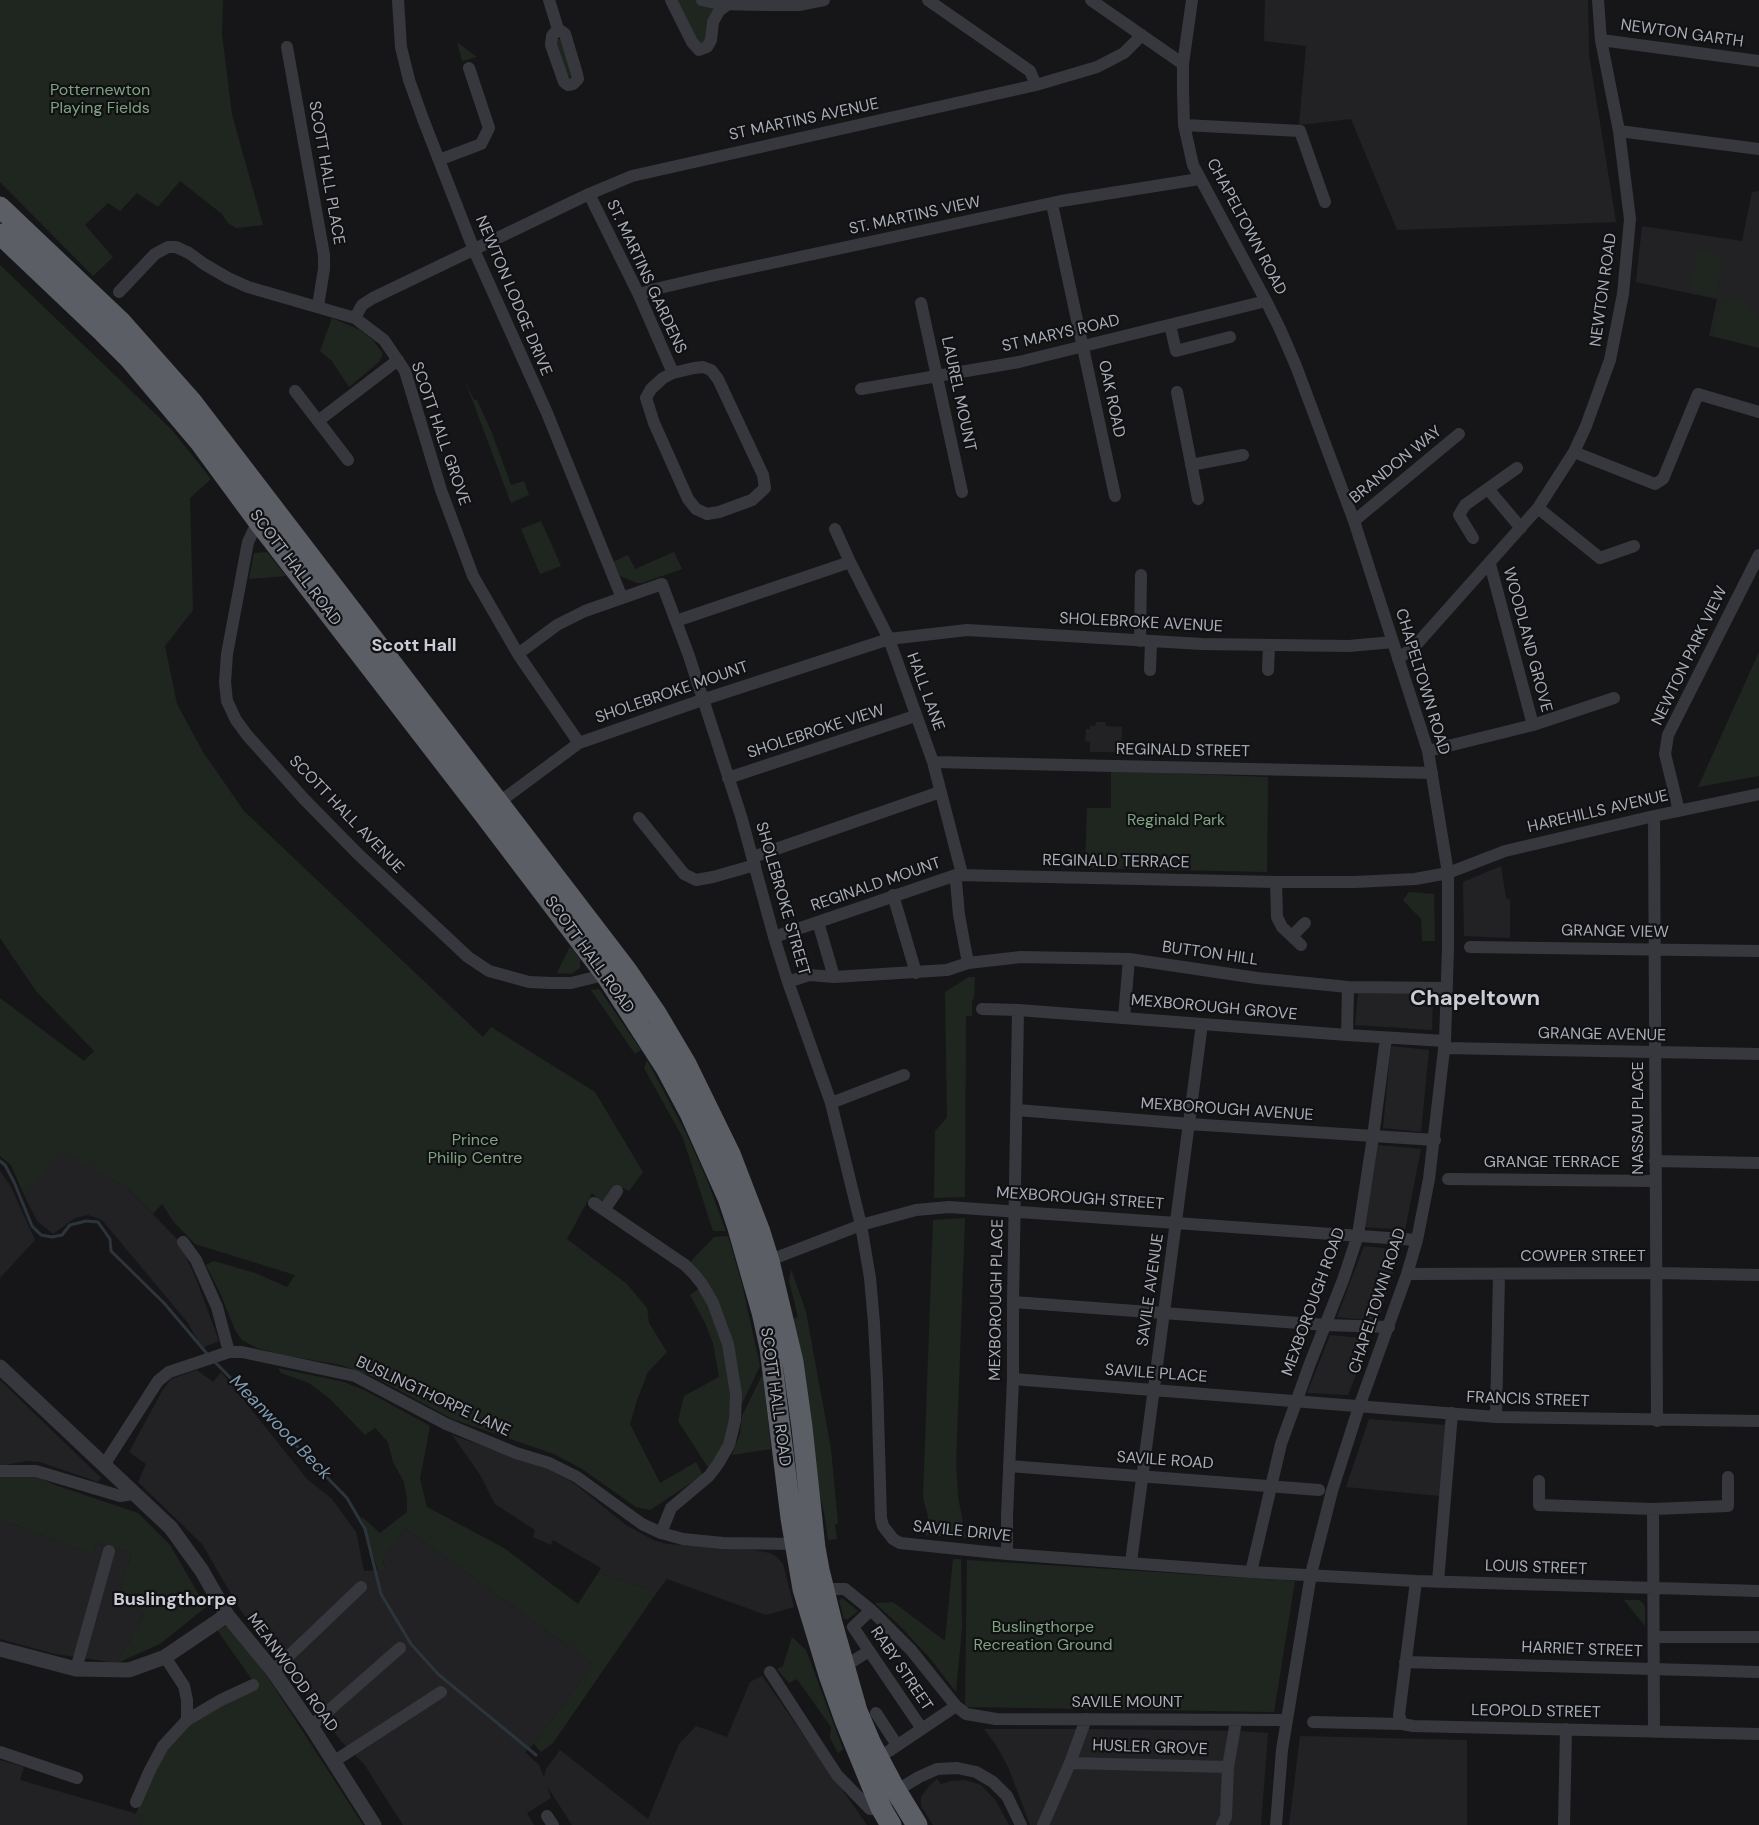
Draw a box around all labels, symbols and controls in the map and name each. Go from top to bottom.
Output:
street label: NEWTON GARTH [1619,16,1745,52]
park label: Potternewton Playing Fields [50,81,150,119]
street label: ST MARTINS AVENUE [727,95,881,145]
street label: SCOTT HALL PLACE [304,100,348,246]
street label: CHAPELTOWN ROAD [1202,155,1290,299]
street label: ST. MARTINS VIEW [847,193,983,239]
street label: ST. MARTINS GARDENS [602,197,690,357]
street label: NEWTON LODGE DRIVE [471,213,555,379]
street label: NEWTON ROAD [1587,232,1621,348]
street label: ST MARYS ROAD [1000,311,1122,357]
street label: LAUREL MOUNT [936,335,980,453]
street label: OAK ROAD [1093,359,1129,439]
street label: SCOTT HALL GROVE [406,360,474,508]
street label: BRANDON WAY [1346,422,1446,508]
street label: SCOTT HALL ROAD [245,506,345,630]
street label: WOODLAND GROVE [1498,565,1556,715]
street label: NEWTON PARK VIEW [1648,583,1732,729]
street label: CHAPELTOWN ROAD [1391,607,1453,757]
street label: SHOLEBROKE AVENUE [1059,609,1223,637]
district label: Scott Hall [371,635,457,657]
street label: HALL LANE [902,650,948,734]
street label: SHOLEBROKE MOUNT [593,658,751,728]
street label: SHOLEBROKE VIEW [745,701,887,763]
street label: REGINALD STREET [1116,740,1250,762]
street label: SCOTT HALL AVENUE [285,752,407,878]
street label: HAREHILLS AVENUE [1526,786,1670,838]
park label: Reginald Park [1127,811,1225,831]
street label: SHOLEBROKE STREET [751,820,813,978]
street label: REGINALD TERRACE [1042,851,1190,873]
street label: REGINALD MOUNT [809,854,943,916]
street label: SCOTT HALL ROAD [540,893,638,1017]
street label: GRANGE VIEW [1561,921,1669,943]
street label: BUTTON HILL [1161,938,1259,970]
district label: Chapeltown [1410,986,1540,1012]
street label: MEXBOROUGH GROVE [1130,991,1298,1025]
street label: GRANGE AVENUE [1538,1024,1666,1046]
street label: NASSAU PLACE [1629,1061,1649,1175]
street label: MEXBOROUGH AVENUE [1140,1094,1314,1126]
park label: Prince Philip Centre [428,1131,522,1169]
street label: GRANGE TERRACE [1484,1153,1620,1173]
street label: MEXBOROUGH STREET [995,1184,1165,1214]
street label: MEXBOROUGH PLACE [986,1219,1008,1381]
street label: MEXBOROUGH ROAD [1278,1225,1350,1379]
street label: CHAPELTOWN ROAD [1345,1226,1411,1376]
street label: SAVILE AVENUE [1134,1232,1168,1348]
street label: COWPER STREET [1520,1247,1646,1267]
street label: SCOTT HALL ROAD [756,1326,794,1468]
street label: BUSLINGTHORPE LANE [353,1353,513,1441]
street label: SAVILE PLACE [1104,1361,1208,1387]
water label: Meanwood Beck [224,1371,336,1485]
street label: FRANCIS STREET [1466,1388,1590,1412]
street label: SAVILE ROAD [1116,1448,1214,1474]
street label: SAVILE DRIVE [912,1517,1012,1547]
street label: LOUIS STREET [1485,1557,1587,1579]
district label: Buslingthorpe [113,1589,237,1611]
street label: MEANWOOD ROAD [242,1610,342,1736]
park label: Buslingthorpe Recreation Ground [973,1618,1113,1656]
street label: RABY STREET [866,1623,936,1715]
street label: HARRIET STREET [1521,1638,1643,1662]
street label: SAVILE MOUNT [1072,1693,1182,1713]
street label: LEOPOLD STREET [1471,1701,1601,1723]
street label: HUSLER GROVE [1092,1736,1208,1760]

